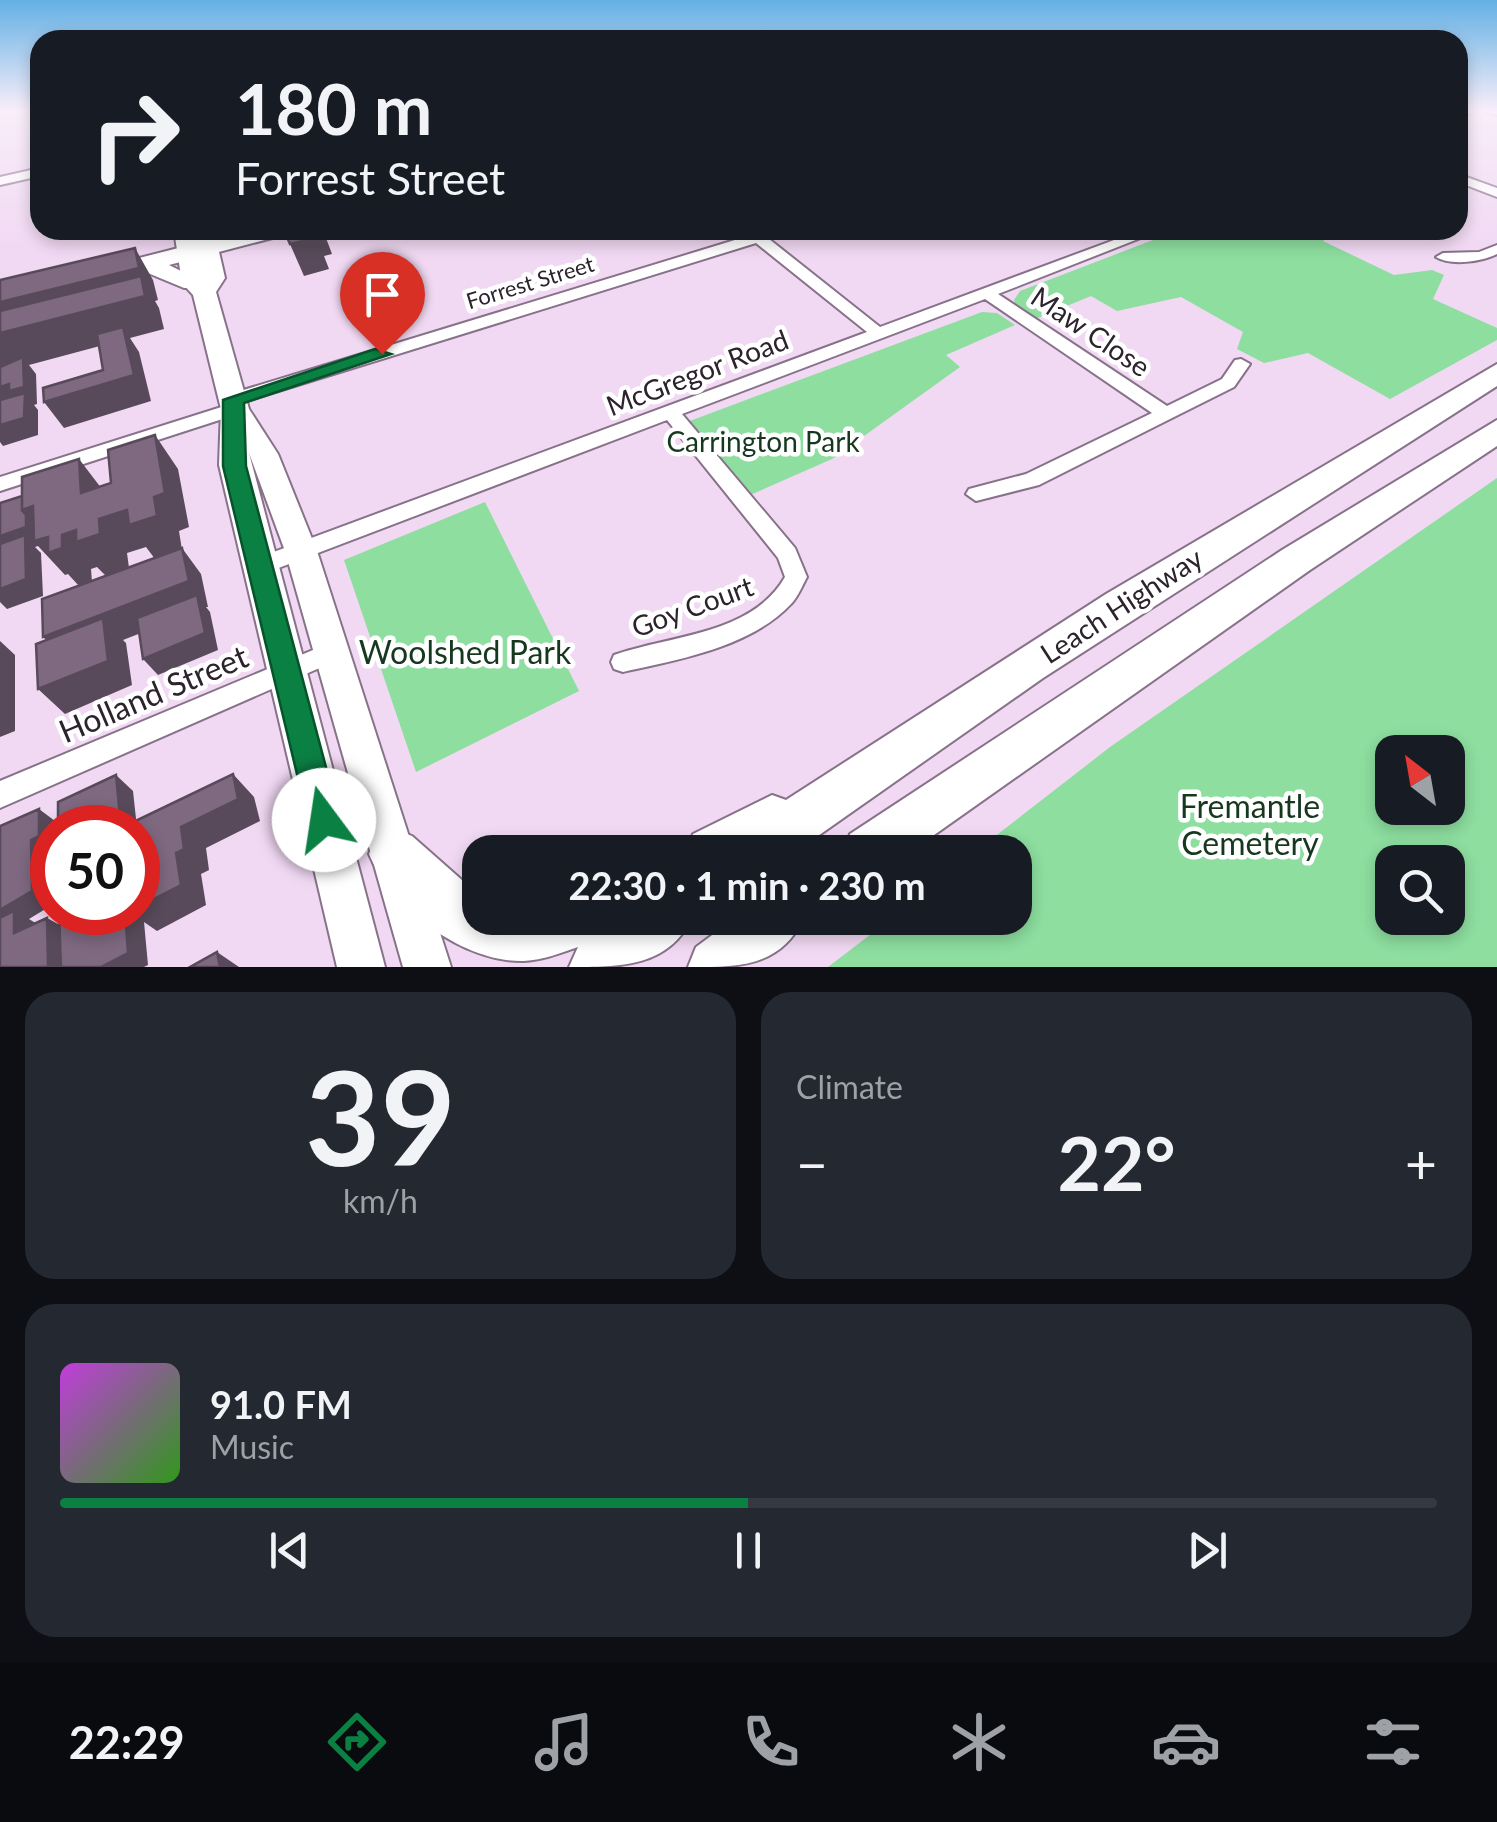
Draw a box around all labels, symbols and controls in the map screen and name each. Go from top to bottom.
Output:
text: 180 m [235,66,432,150]
icon: right [70,70,200,200]
text: Forrest Street [235,151,505,205]
street label: Forrest Street [463,250,597,314]
pin [340,252,425,355]
icon: arrive [355,267,410,322]
street label: Maw Close [1025,279,1157,383]
street label: McGregor Road [601,322,793,422]
park label: Carrington Park [666,424,860,458]
street label: Leach Highway [1034,540,1209,670]
street label: Goy Court [627,568,757,644]
park label: Woolshed Park [359,632,572,671]
street label: Holland Street [53,636,254,750]
north arrow [1375,735,1465,825]
map controls [1375,735,1465,935]
position arrow [272,768,376,872]
park label: Fremantle Cemetery [1180,786,1320,862]
speed limit sign: 50 [30,805,160,935]
button: search [1375,845,1465,935]
text: 22:30 · 1 min · 230 m [568,862,926,908]
text: 39 [305,1038,456,1194]
text: Climate [796,1067,903,1106]
text: 22° [1057,1117,1176,1207]
text: − [796,1130,828,1196]
text: + [1405,1130,1437,1196]
text: km/h [343,1181,418,1220]
text: 91.0 FM [210,1381,352,1427]
text: Music [210,1427,294,1466]
icon: previous [262,1523,317,1578]
icon: pause [721,1523,776,1578]
icon: next [1180,1523,1235,1578]
icon: directions [322,1707,392,1777]
icon: music [529,1707,599,1777]
icon: phone [736,1707,806,1777]
icon: climate [944,1707,1014,1777]
icon: car [1151,1707,1221,1777]
icon: filters [1358,1707,1428,1777]
text: 22:29 [69,1715,185,1769]

